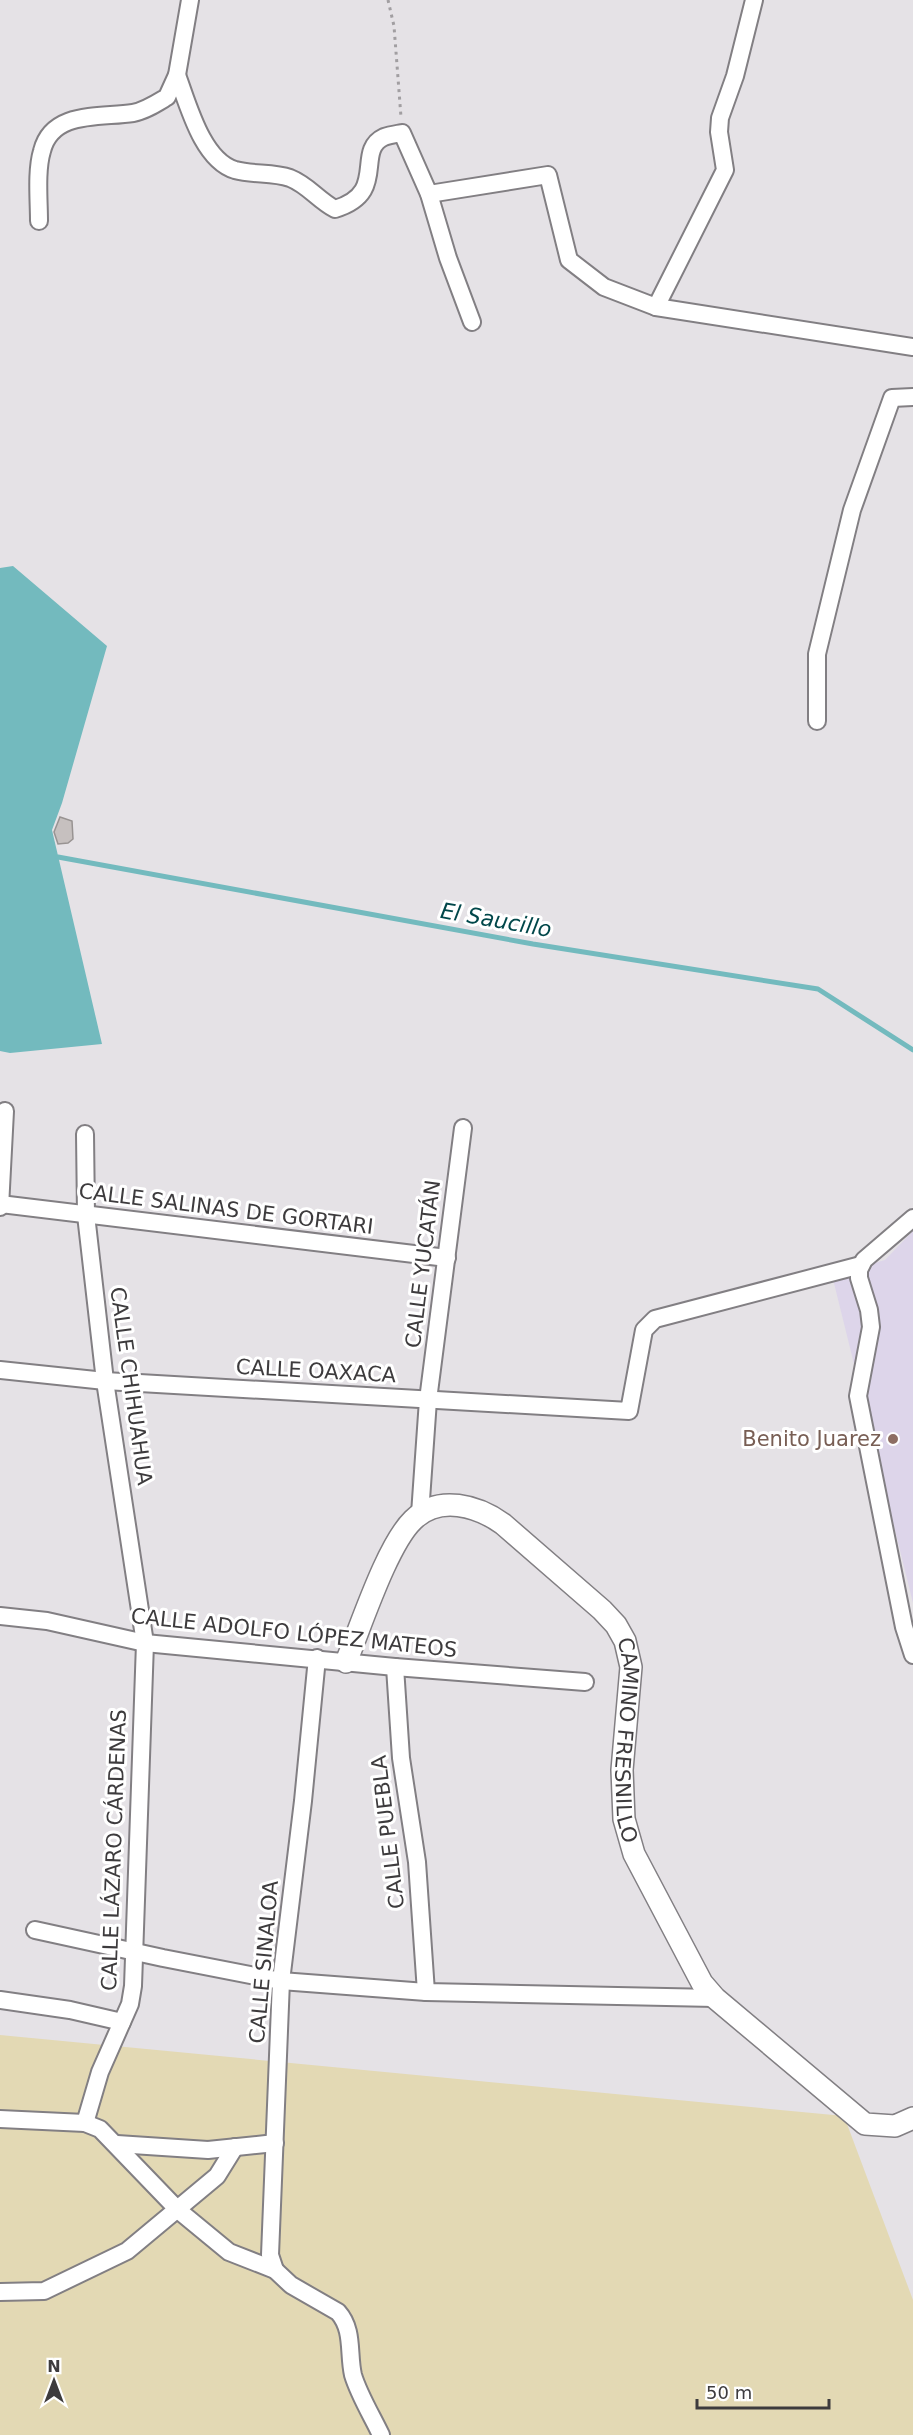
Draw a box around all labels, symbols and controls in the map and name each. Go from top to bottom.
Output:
water label: El Saucillo [439,898,553,942]
street label: CALLE YUCATÁN [400,1178,445,1349]
street label: CALLE SALINAS DE GORTARI [77,1179,375,1239]
street label: CALLE CHIHUAHUA [105,1285,157,1487]
street label: CALLE OAXACA [235,1355,397,1387]
place label: Benito Juarez [742,1427,881,1451]
marker: Benito Juarez [886,1432,900,1446]
street label: CALLE ADOLFO LÓPEZ MATEOS [130,1603,458,1662]
street label: CAMINO FRESNILLO [610,1635,643,1846]
street label: CALLE LÁZARO CÁRDENAS [96,1709,131,1991]
street label: CALLE PUEBLA [367,1753,409,1910]
street label: CALLE SINALOA [245,1879,283,2044]
north arrow [24,2351,84,2411]
text: N [47,2357,61,2376]
scale bar [697,2372,829,2410]
text: 50 m [706,2382,752,2403]

